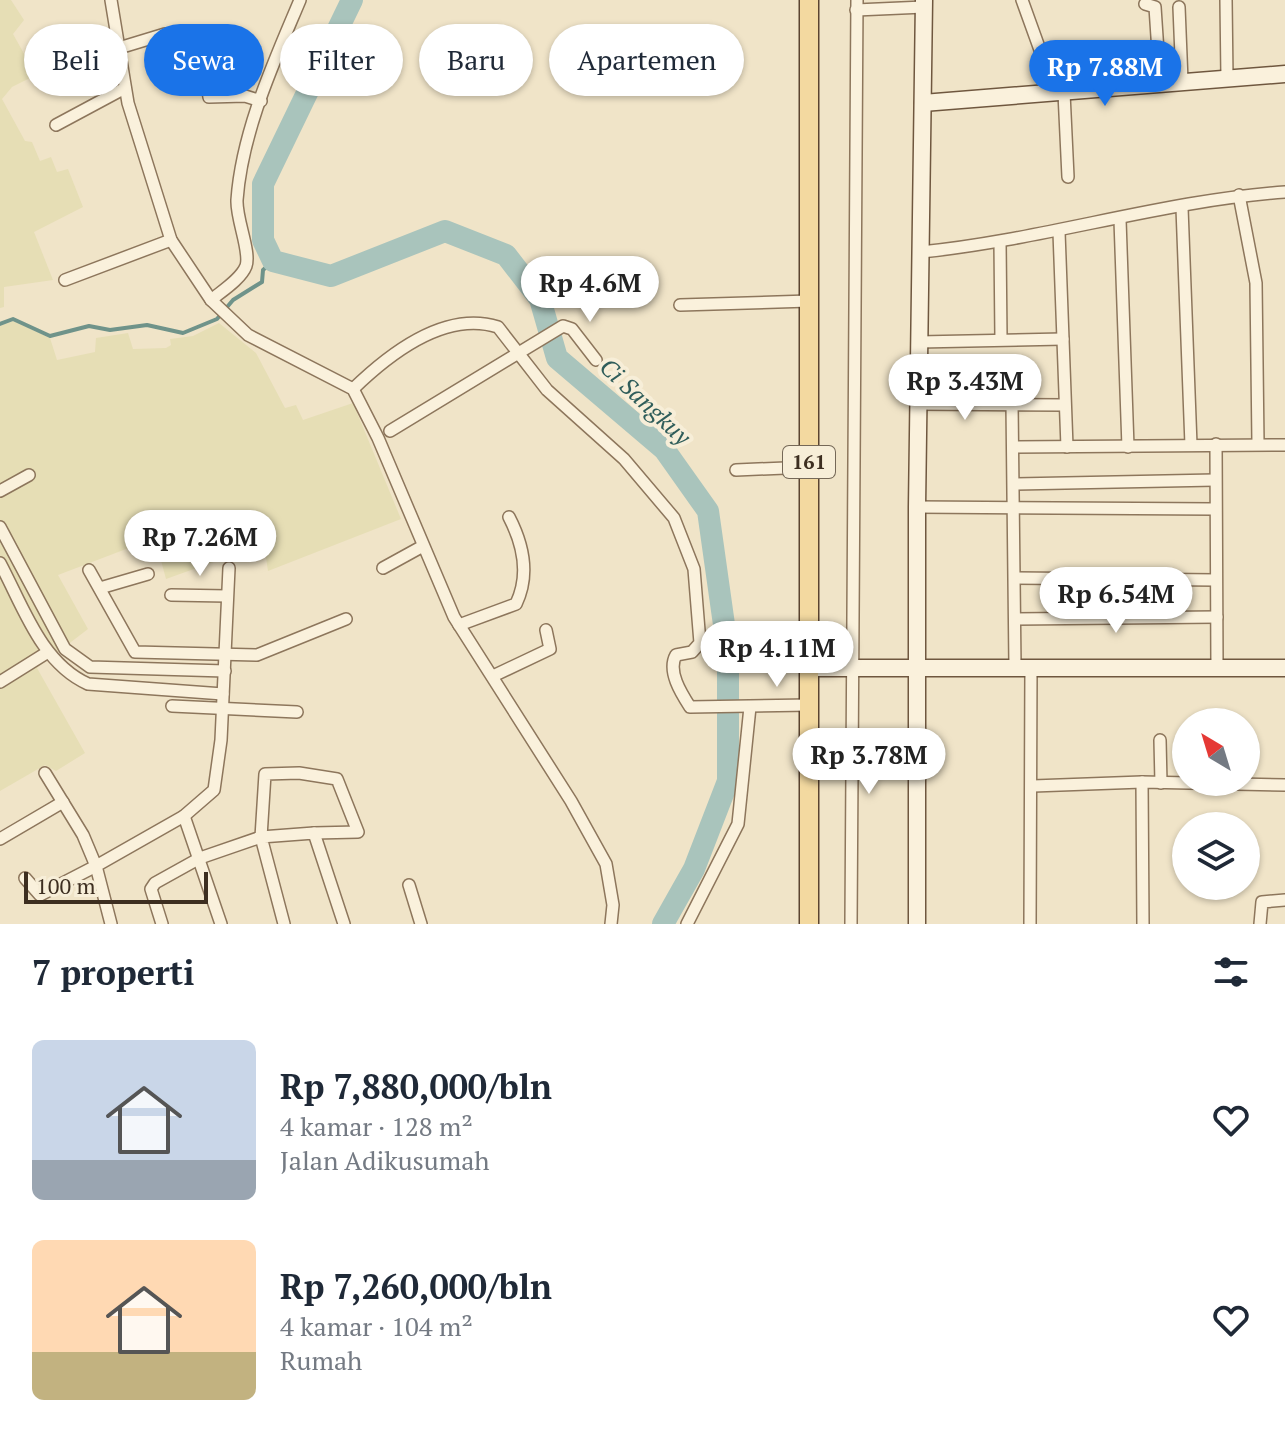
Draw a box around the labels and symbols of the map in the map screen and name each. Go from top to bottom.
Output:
pin: Rp 7.88M [1022,40,1188,108]
pin: Rp 4.6M [516,256,664,324]
water label: Ci Sangkuy [593,351,699,452]
pin: Rp 3.43M [882,354,1048,422]
road number: 161 [783,446,835,478]
pin: Rp 7.26M [117,510,283,578]
pin: Rp 6.54M [1033,567,1199,635]
pin: Rp 4.11M [694,621,860,689]
north arrow [1172,708,1260,796]
pin: Rp 3.78M [786,728,952,796]
scale bar [24,868,208,904]

